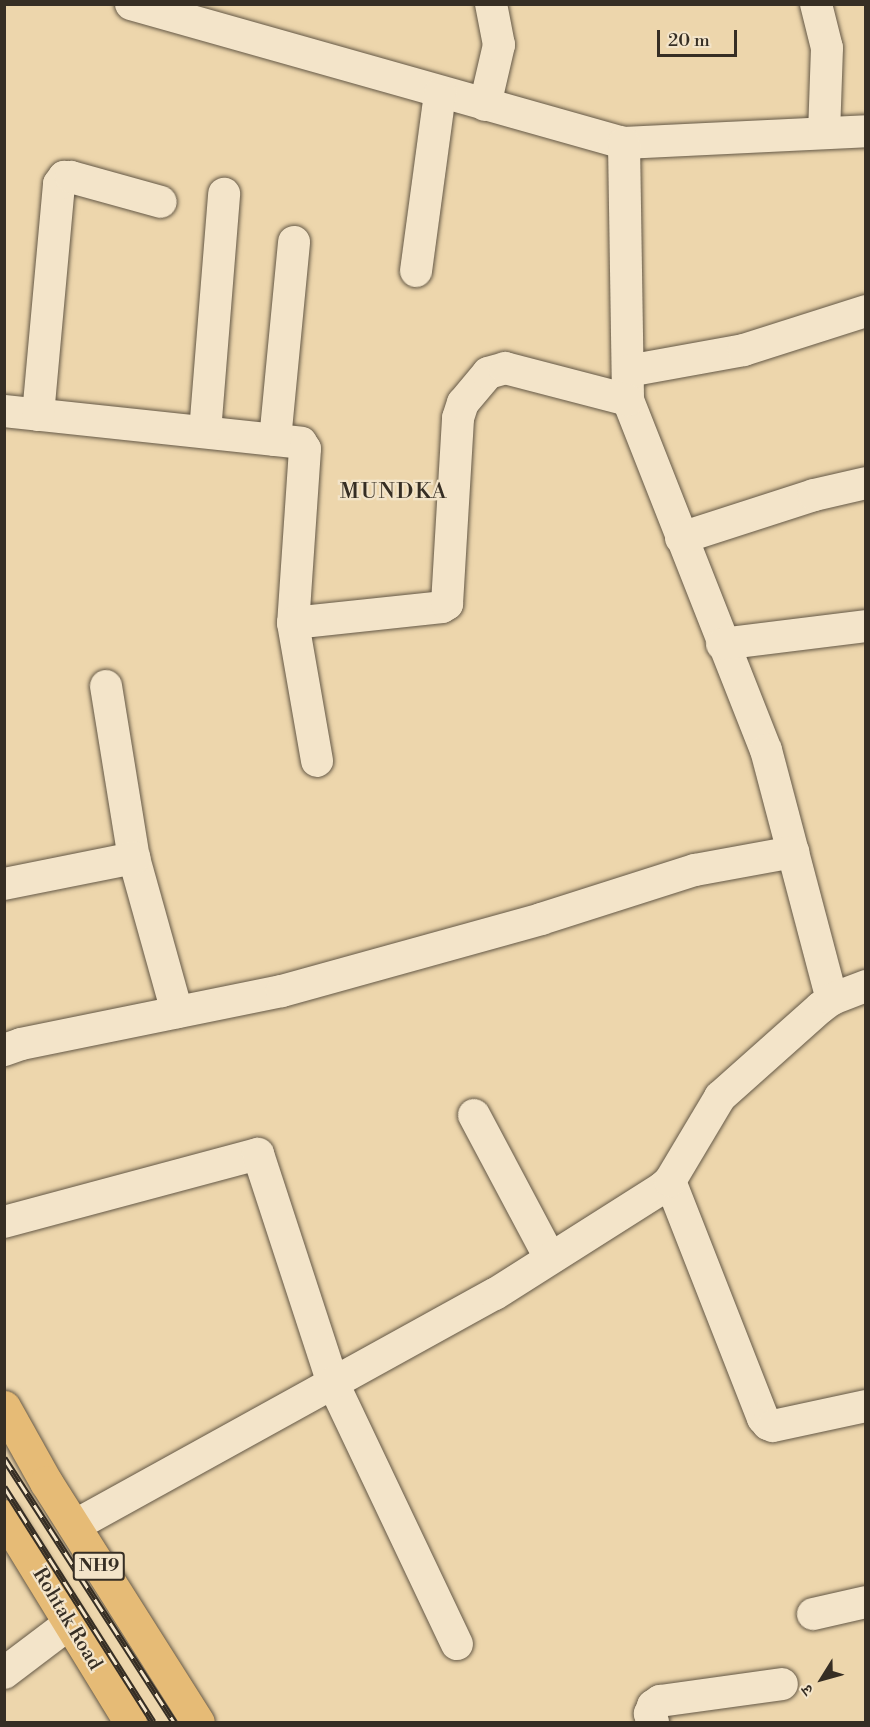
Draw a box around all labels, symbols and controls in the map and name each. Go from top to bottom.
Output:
scale bar [660,18,740,56]
text: 20 m [668,29,710,52]
district label: MUNDKA [340,479,448,505]
road number: NH9 [72,1551,126,1581]
street label: Rohtak Road [27,1563,107,1675]
north arrow [792,1649,852,1709]
text: उ [797,1681,818,1699]

